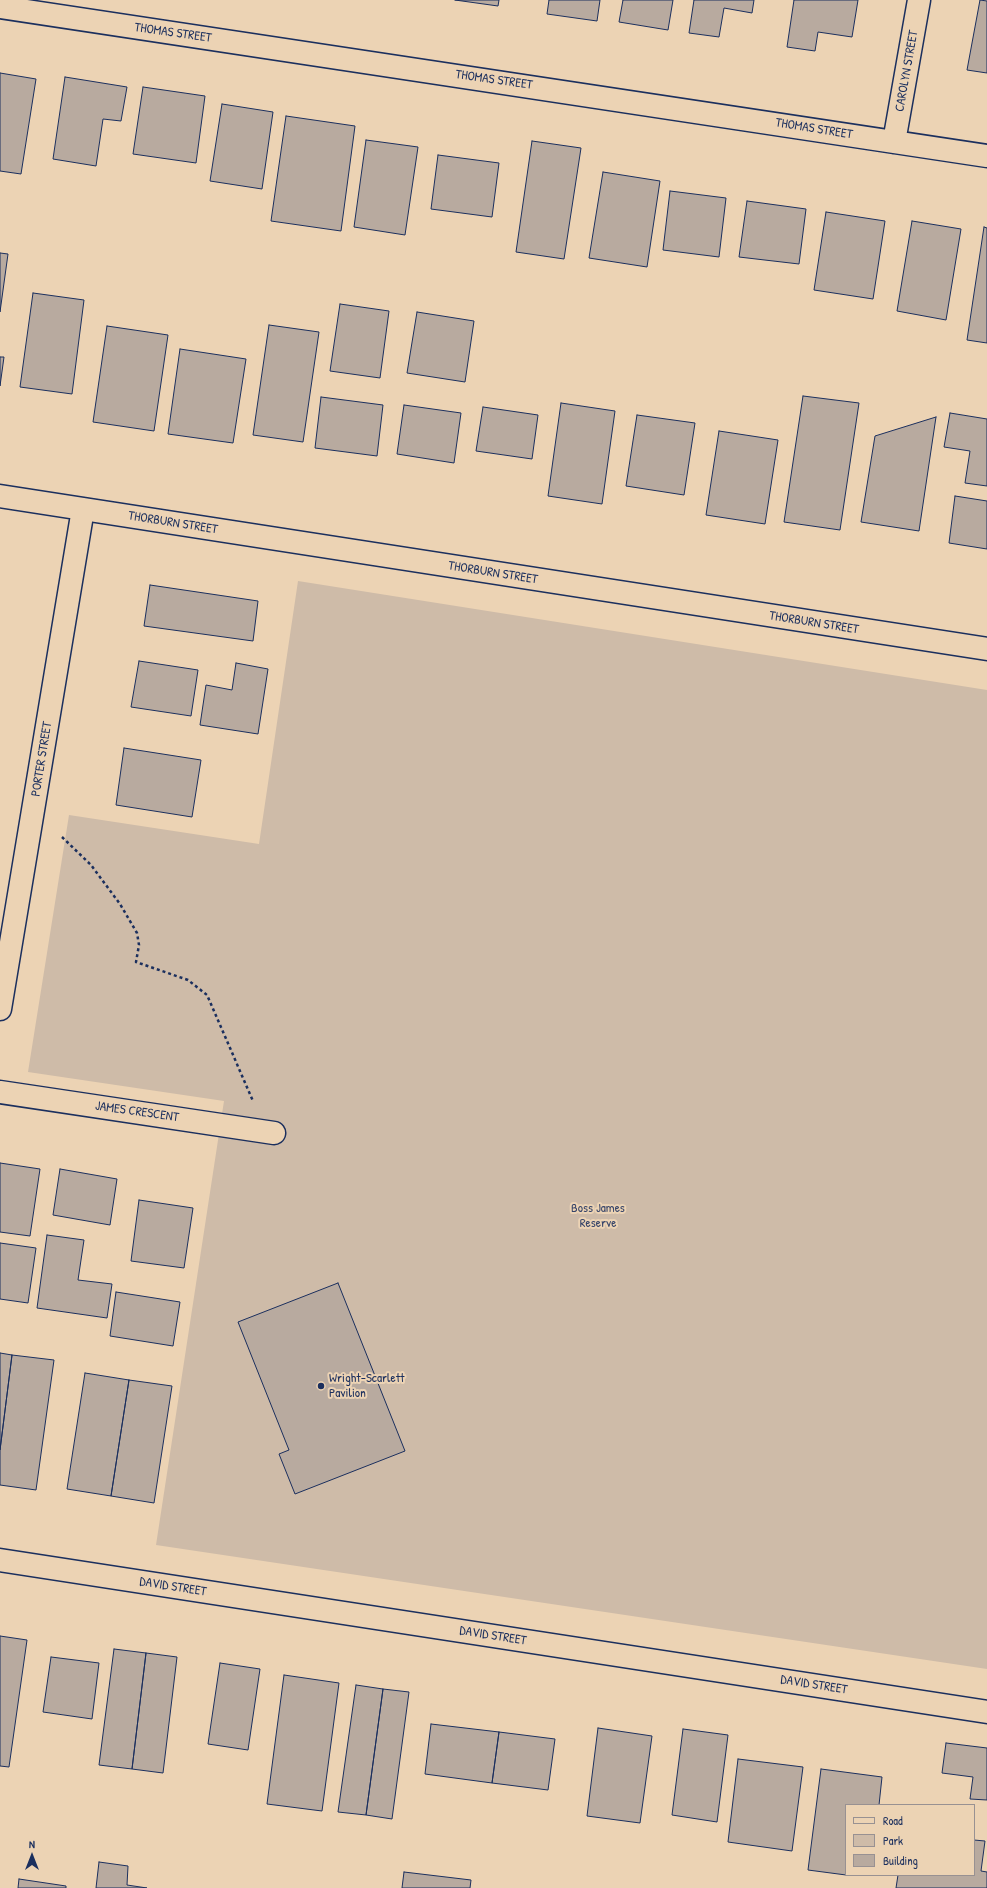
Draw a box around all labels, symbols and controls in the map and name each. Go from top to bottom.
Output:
street label: THOMAS STREET [133,20,213,46]
street label: CAROLYN STREET [892,29,922,113]
street label: THOMAS STREET [454,67,534,93]
street label: THOMAS STREET [774,115,854,143]
street label: THORBURN STREET [127,508,219,538]
street label: THORBURN STREET [447,558,539,588]
street label: THORBURN STREET [768,608,860,638]
street label: PORTER STREET [28,720,56,798]
street label: JAMES CRESCENT [94,1098,180,1126]
park label: Boss James Reserve [571,1201,625,1232]
place label: Wright-Scarlett Pavilion [329,1371,405,1402]
marker: Wright-Scarlett Pavilion [316,1381,326,1391]
street label: DAVID STREET [138,1574,208,1600]
street label: DAVID STREET [458,1623,528,1649]
street label: DAVID STREET [779,1672,849,1698]
legend [845,1804,975,1876]
text: Road [883,1812,903,1829]
text: Park [883,1832,903,1849]
north arrow [12,1836,52,1876]
text: N [29,1837,35,1851]
text: Building [883,1852,918,1869]

